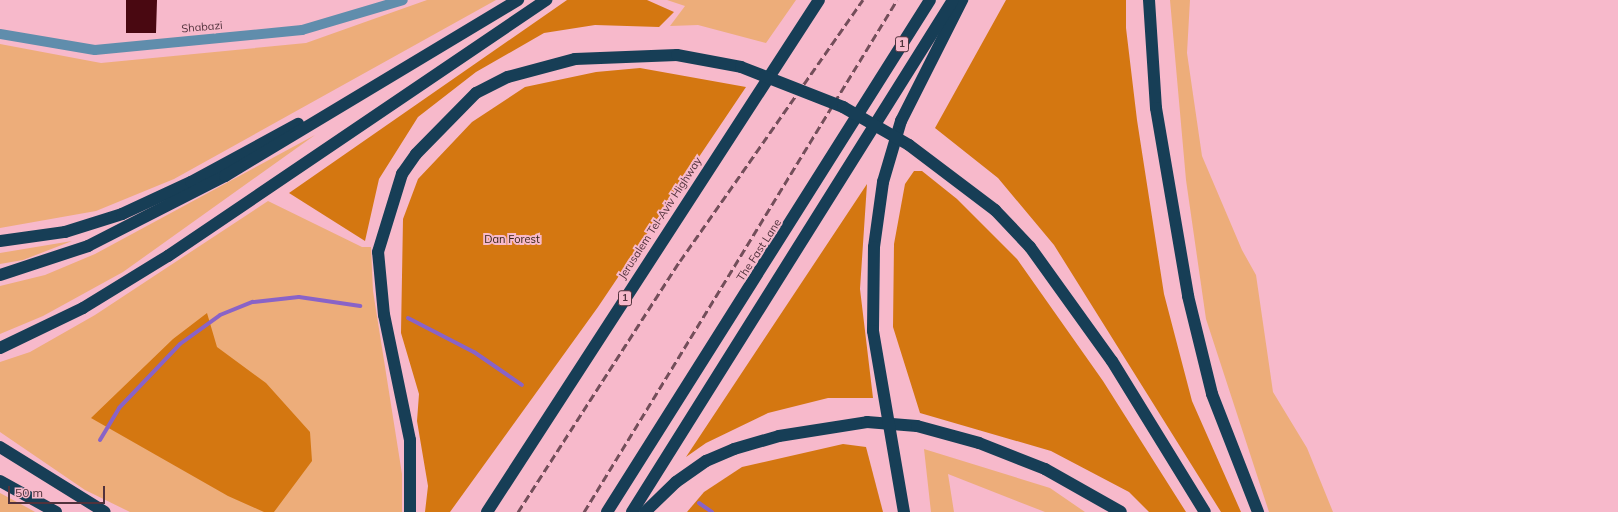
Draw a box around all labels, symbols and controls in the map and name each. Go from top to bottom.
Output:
street label: Shabazi [181,19,223,35]
road number: 1 [895,36,909,52]
street label: Jerusalem Tel-Aviv Highway [616,154,704,282]
street label: The Fast Lane [734,216,784,284]
park label: Dan Forest [484,232,540,246]
road number: 1 [618,290,632,306]
scale bar [10,478,107,504]
text: 50 m [15,485,43,500]

